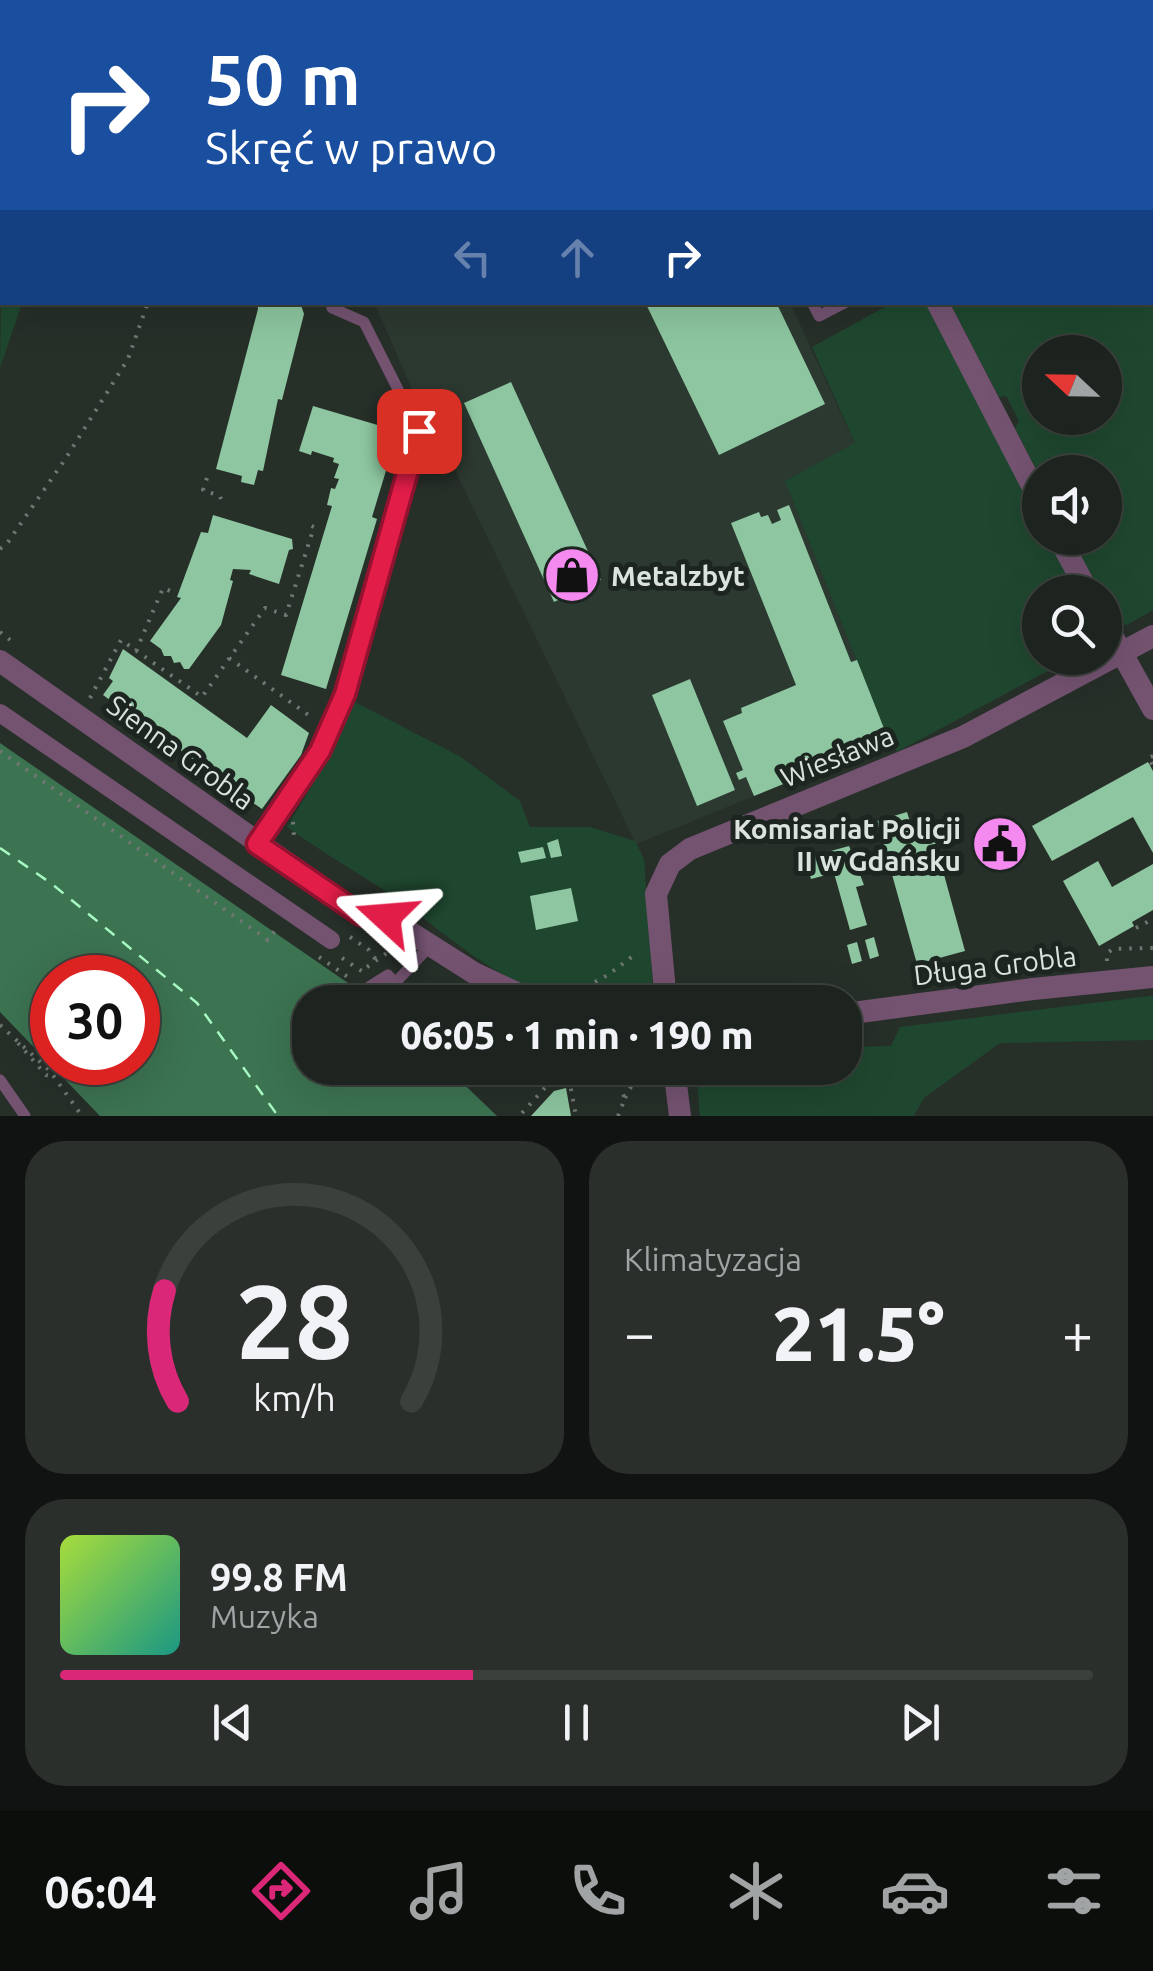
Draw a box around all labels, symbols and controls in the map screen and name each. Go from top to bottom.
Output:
icon: right [40,40,170,170]
text: 50 m [205,40,361,118]
text: Skręć w prawo [205,122,497,173]
icon: left [445,230,500,285]
icon: ahead [550,230,605,285]
icon: right [655,230,710,285]
north arrow [1022,335,1122,435]
map controls [1022,335,1122,675]
pin [377,389,462,474]
icon: arrive [392,404,447,459]
button: sound [1022,455,1122,555]
shop icon: Metalzbyt [542,545,602,605]
place label: Metalzbyt [611,560,745,591]
button: search [1022,575,1122,675]
street label: Sienna Grobla [102,688,260,816]
street label: Wiesława [776,719,898,793]
place label: Komisariat Policji II w Gdańsku [733,813,961,876]
public building icon: Komisariat Policji II w Gdańsku [970,814,1030,874]
position arrow [334,865,438,969]
street label: Długa Grobla [912,940,1078,990]
speed limit sign: 30 [30,955,160,1085]
text: 06:05 · 1 min · 190 m [400,1014,754,1056]
text: Klimatyzacja [624,1241,802,1277]
text: 28 [236,1262,353,1379]
text: 21.5° [772,1291,945,1375]
text: − [624,1302,655,1363]
text: + [1062,1302,1093,1363]
text: km/h [253,1378,336,1418]
text: 99.8 FM [210,1556,348,1598]
text: Muzyka [210,1598,319,1634]
icon: previous [205,1695,260,1750]
icon: pause [549,1695,604,1750]
icon: next [893,1695,948,1750]
icon: directions [246,1856,316,1926]
icon: music [404,1856,474,1926]
icon: phone [563,1856,633,1926]
icon: climate [721,1856,791,1926]
icon: car [880,1856,950,1926]
icon: filters [1039,1856,1109,1926]
text: 06:04 [44,1866,157,1917]

